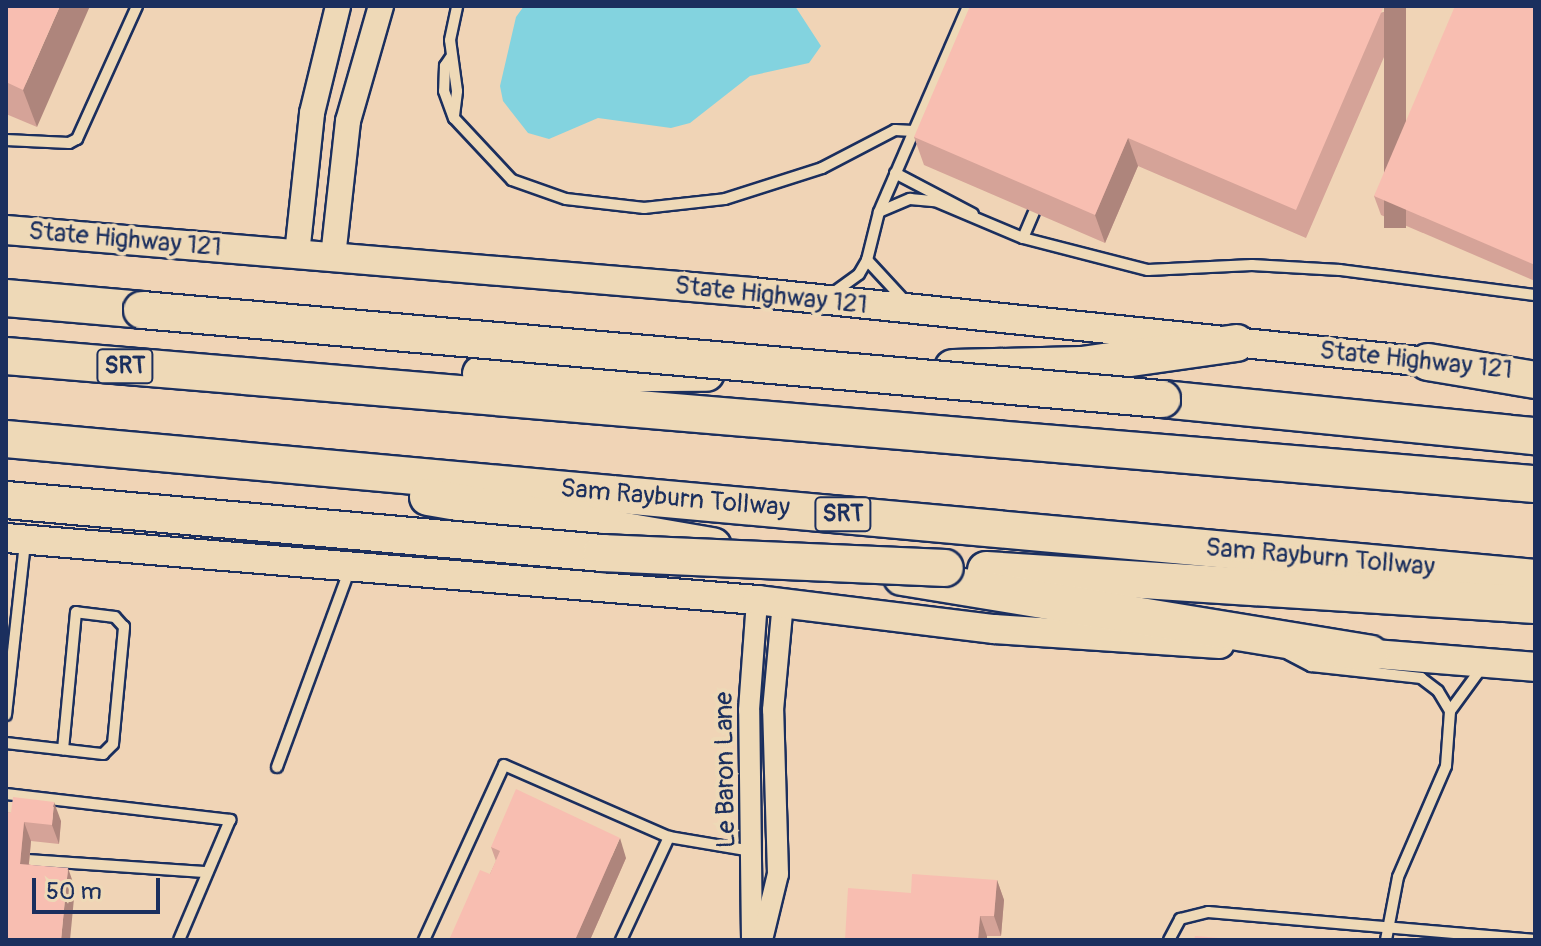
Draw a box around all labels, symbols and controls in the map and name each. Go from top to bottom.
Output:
street label: State Highway 121 [27,216,223,264]
street label: State Highway 121 [673,270,869,322]
street label: State Highway 121 [1318,335,1514,387]
road number: SRT [95,346,155,386]
street label: Sam Rayburn Tollway [559,473,791,525]
road number: SRT [813,494,873,534]
street label: Sam Rayburn Tollway [1204,532,1436,584]
street label: Le Baron Lane [709,692,743,848]
scale bar [36,862,164,912]
text: 50 m [46,877,102,906]

